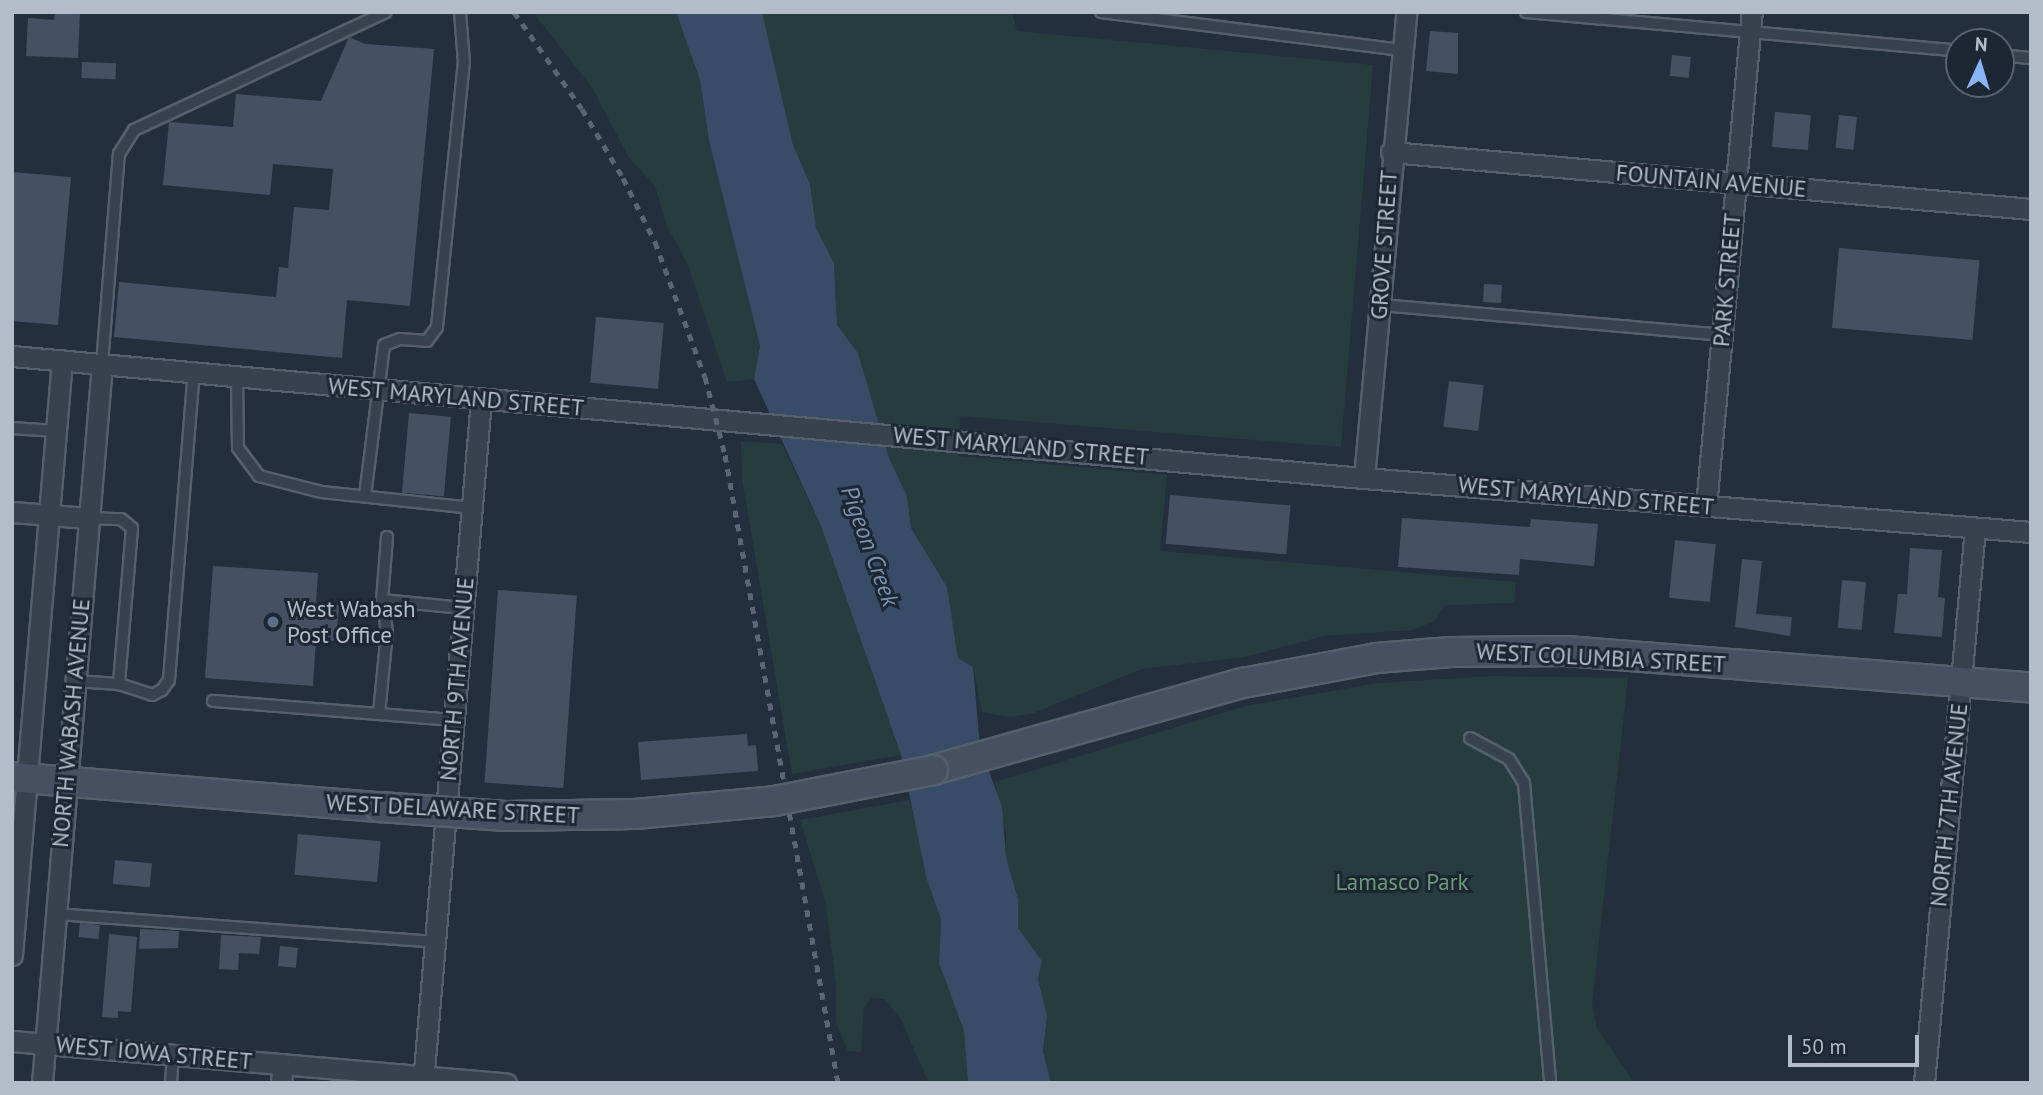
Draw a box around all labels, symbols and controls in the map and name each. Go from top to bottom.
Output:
north arrow [1945,28,2015,98]
text: N [1974,32,1988,56]
street label: FOUNTAIN AVENUE [1614,159,1808,203]
street label: GROVE STREET [1365,169,1403,321]
street label: PARK STREET [1707,212,1747,348]
street label: WEST MARYLAND STREET [327,372,585,422]
street label: WEST MARYLAND STREET [892,421,1150,471]
street label: WEST MARYLAND STREET [1457,471,1715,521]
water label: Pigeon Creek [835,482,905,610]
street label: NORTH 9TH AVENUE [434,576,480,782]
place label: West Wabash Post Office [287,595,416,649]
street label: NORTH WABASH AVENUE [46,597,96,849]
marker: West Wabash Post Office [265,614,281,630]
street label: WEST COLUMBIA STREET [1475,638,1727,678]
street label: NORTH 7TH AVENUE [1925,701,1973,909]
street label: WEST DELAWARE STREET [325,789,581,829]
park label: Lamasco Park [1335,868,1469,896]
scale bar [1791,1021,1922,1066]
street label: WEST IOWA STREET [54,1031,254,1075]
text: 50 m [1801,1033,1847,1060]

